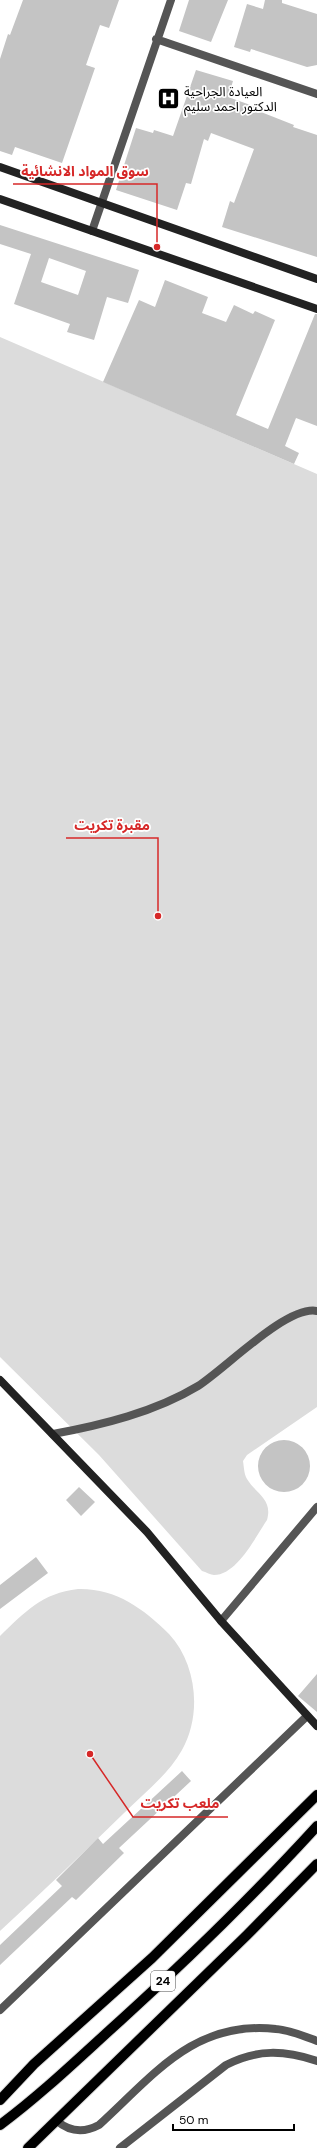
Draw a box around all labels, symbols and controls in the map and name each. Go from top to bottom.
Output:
place label: العيادة الجراحية الدكتور احمد سليم [184,83,277,117]
hospital icon: العيادة الجراحية الدكتور احمد سليم [155,85,181,111]
callout: سوق المواد الانشائية [13,158,157,184]
text: سوق المواد الانشائية [21,162,149,180]
callout: مقبرة تكريت [66,812,158,838]
text: مقبرة تكريت [74,816,150,834]
callout: ملعب تكريت [133,1791,228,1817]
text: ملعب تكريت [140,1794,220,1812]
road number: 24 [151,1971,175,1991]
scale bar [173,2106,294,2132]
text: 50 m [179,2112,208,2128]

